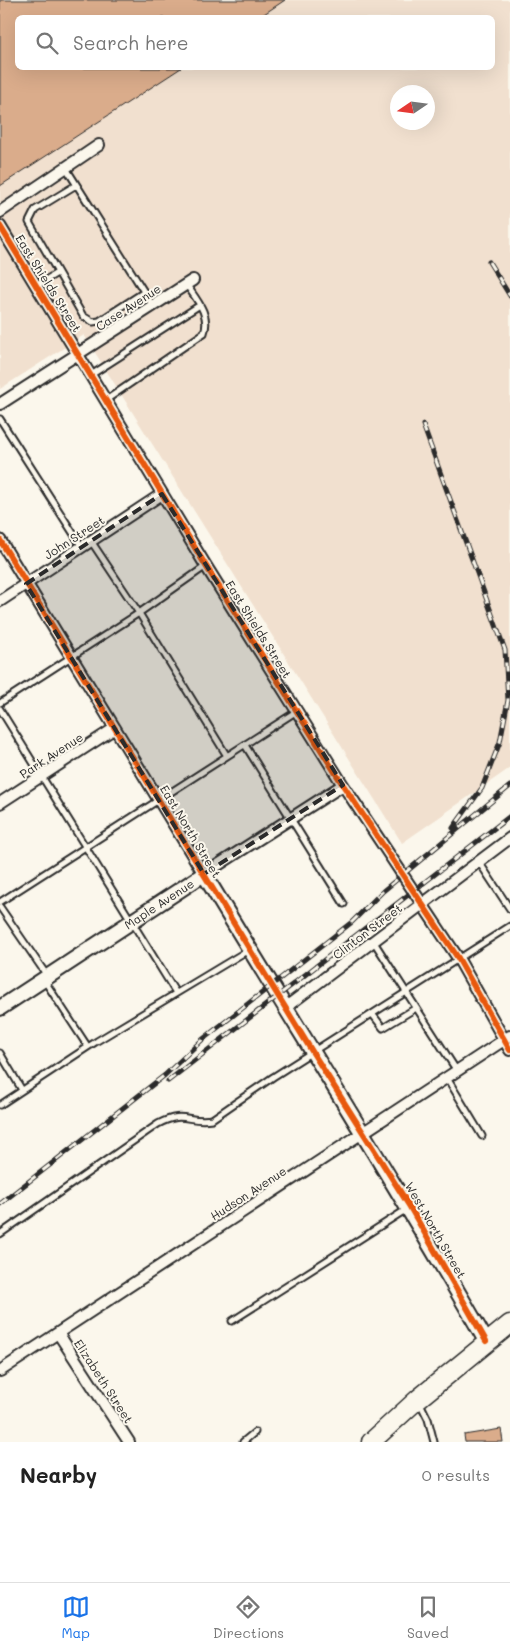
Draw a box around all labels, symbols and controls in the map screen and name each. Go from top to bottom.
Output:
search box [15,15,495,70]
icon: search [33,29,61,57]
text: Search here [73,30,189,55]
north arrow [390,85,435,130]
street label: East Shields Street [12,231,86,335]
street label: Case Avenue [92,280,164,334]
street label: John Street [41,511,107,563]
street label: East Shields Street [222,577,296,681]
street label: Park Avenue [16,729,86,781]
street label: East North Street [157,782,225,880]
street label: Maple Avenue [121,875,197,932]
street label: Clinton Street [329,900,405,962]
street label: Hudson Avenue [207,1162,289,1224]
street label: West North Street [402,1179,470,1281]
street label: Elizabeth Street [71,1336,137,1426]
text: Nearby [20,1461,97,1488]
text: 0 results [422,1464,490,1485]
tab: Map [61,1593,90,1642]
tab: Directions [213,1593,284,1642]
tab: Saved [407,1593,449,1642]

